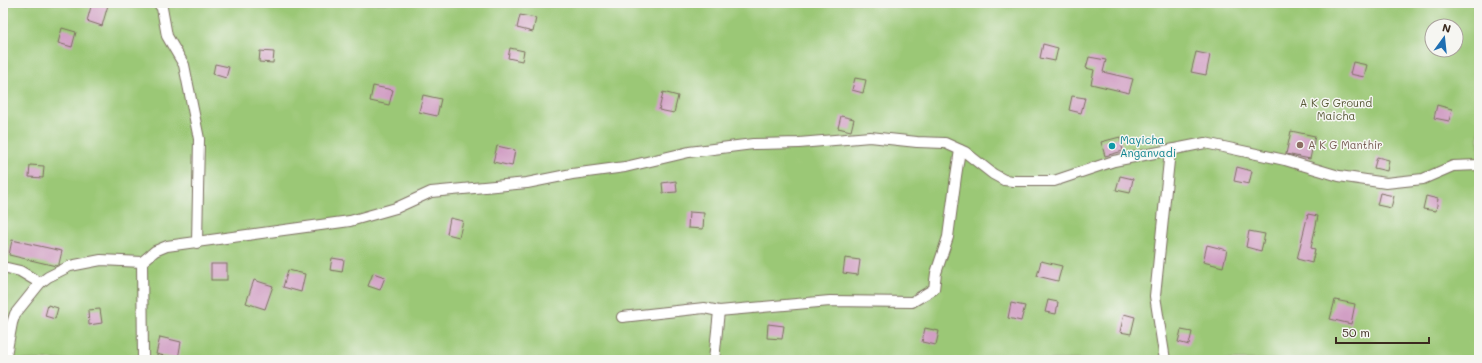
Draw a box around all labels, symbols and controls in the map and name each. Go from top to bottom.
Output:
north arrow [1424,18,1464,58]
text: N [1441,20,1453,36]
park label: A K G Ground Maicha [1300,95,1372,123]
place label: Mayicha Anganvadi [1120,132,1176,160]
place label: A K G Manthir [1308,137,1383,152]
marker: A K G Manthir [1295,140,1305,150]
marker: Mayicha Anganvadi [1107,141,1117,151]
scale bar [1336,319,1429,345]
text: 50 m [1342,324,1370,340]

